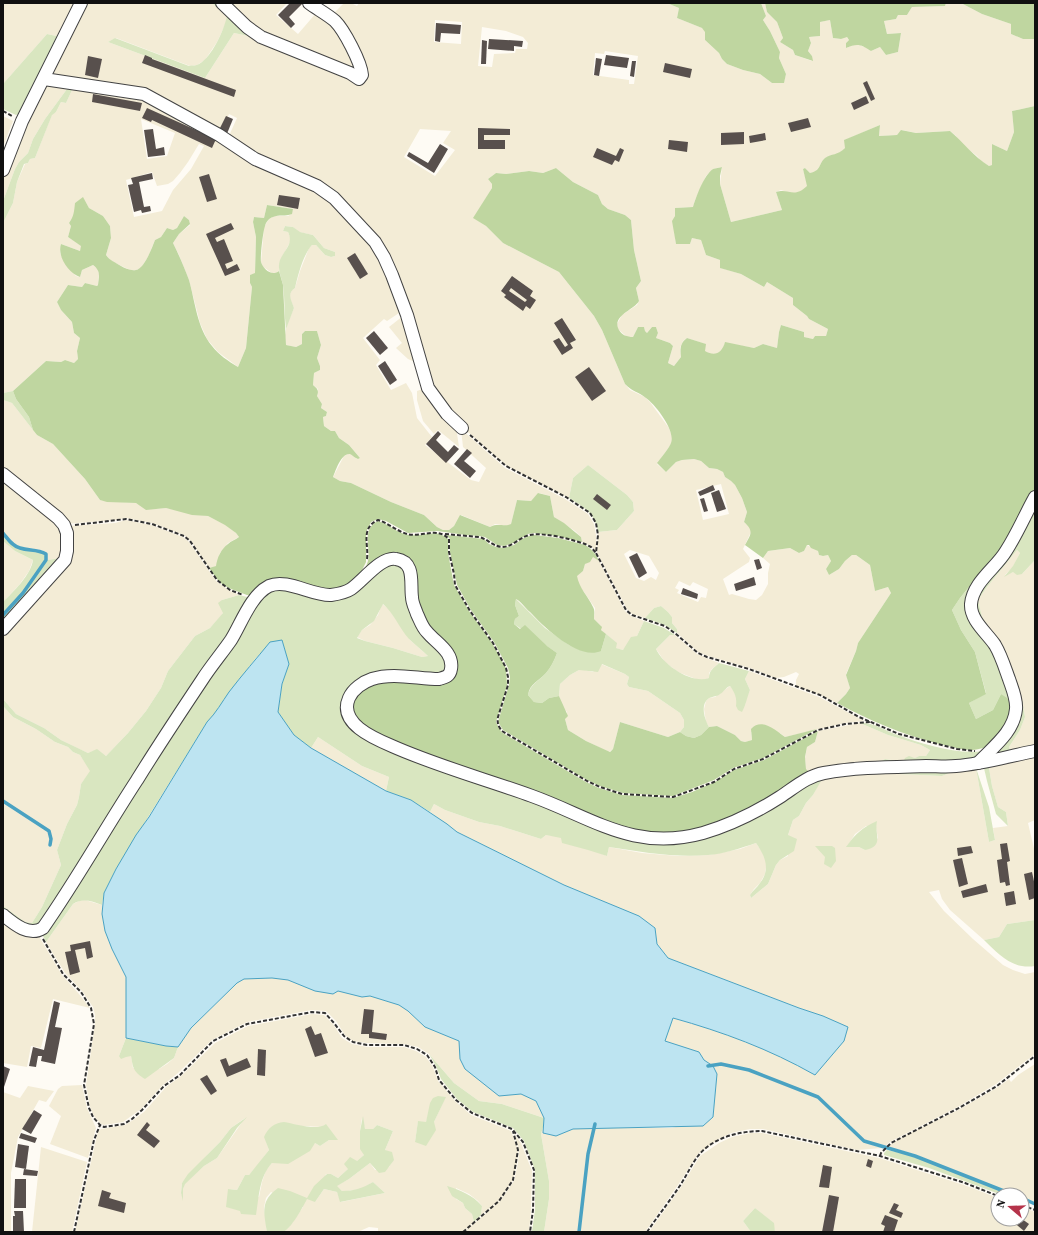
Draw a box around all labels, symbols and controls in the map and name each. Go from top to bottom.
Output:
north arrow [990,1187,1030,1227]
text: N [993,1198,1009,1210]

